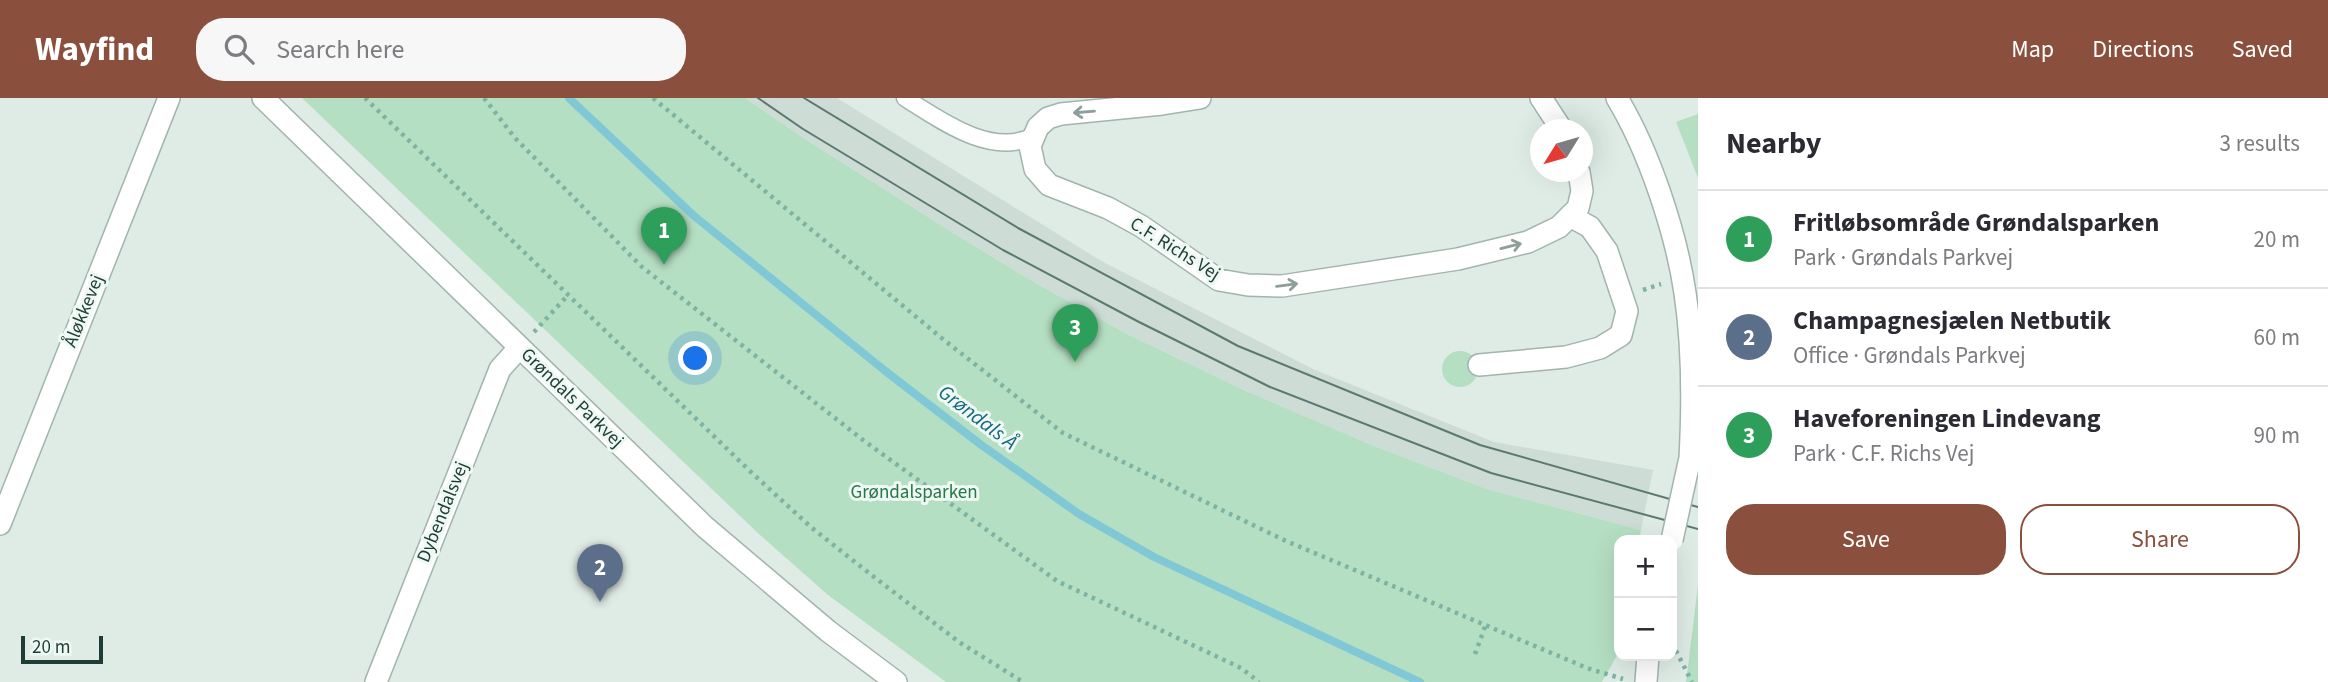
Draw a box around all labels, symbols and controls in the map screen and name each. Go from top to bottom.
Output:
search box [196,18,686,81]
text: Wayfind [35,26,154,73]
icon: search [220,30,258,68]
text: Search here [276,31,404,68]
text: Map [2011,32,2054,67]
text: Directions [2092,32,2194,67]
text: Saved [2232,32,2293,67]
one-way arrow [1073,105,1096,118]
north arrow [1530,119,1593,182]
text: Nearby [1726,122,1821,165]
text: 3 results [2220,127,2300,160]
text: Fritløbsområde Grøndalsparken [1793,204,2159,241]
pin: 1 [641,207,687,265]
street label: C.F. Richs Vej [1125,211,1225,287]
text: 1 [1743,223,1755,256]
text: 20 m [2253,223,2300,256]
one-way arrow [1499,239,1522,252]
text: Park · Grøndals Parkvej [1793,241,2013,274]
street label: Åløkkevej [57,271,111,351]
one-way arrow [1275,278,1297,291]
text: Champagnesjælen Netbutik [1793,302,2111,339]
pin: 3 [1052,304,1098,362]
text: 2 [1743,321,1755,354]
text: 60 m [2253,321,2300,354]
text: Office · Grøndals Parkvej [1793,339,2026,372]
your location [678,341,712,375]
street label: Grøndals Parkvej [514,342,630,454]
water label: Grøndals Å [932,377,1024,457]
text: Haveforeningen Lindevang [1793,400,2101,437]
text: 3 [1743,419,1755,452]
text: 90 m [2253,419,2300,452]
text: Park · C.F. Richs Vej [1793,437,1974,470]
street label: Dybendalsvej [410,457,476,567]
park label: Grøndalsparken [850,479,978,506]
button: Save [1726,504,2006,575]
button: Share [2020,504,2300,575]
map controls [1614,535,1677,661]
button: + [1614,535,1677,598]
pin: 2 [577,544,623,602]
button: − [1614,598,1677,661]
scale bar [21,633,103,665]
text: 20 m [32,634,70,661]

